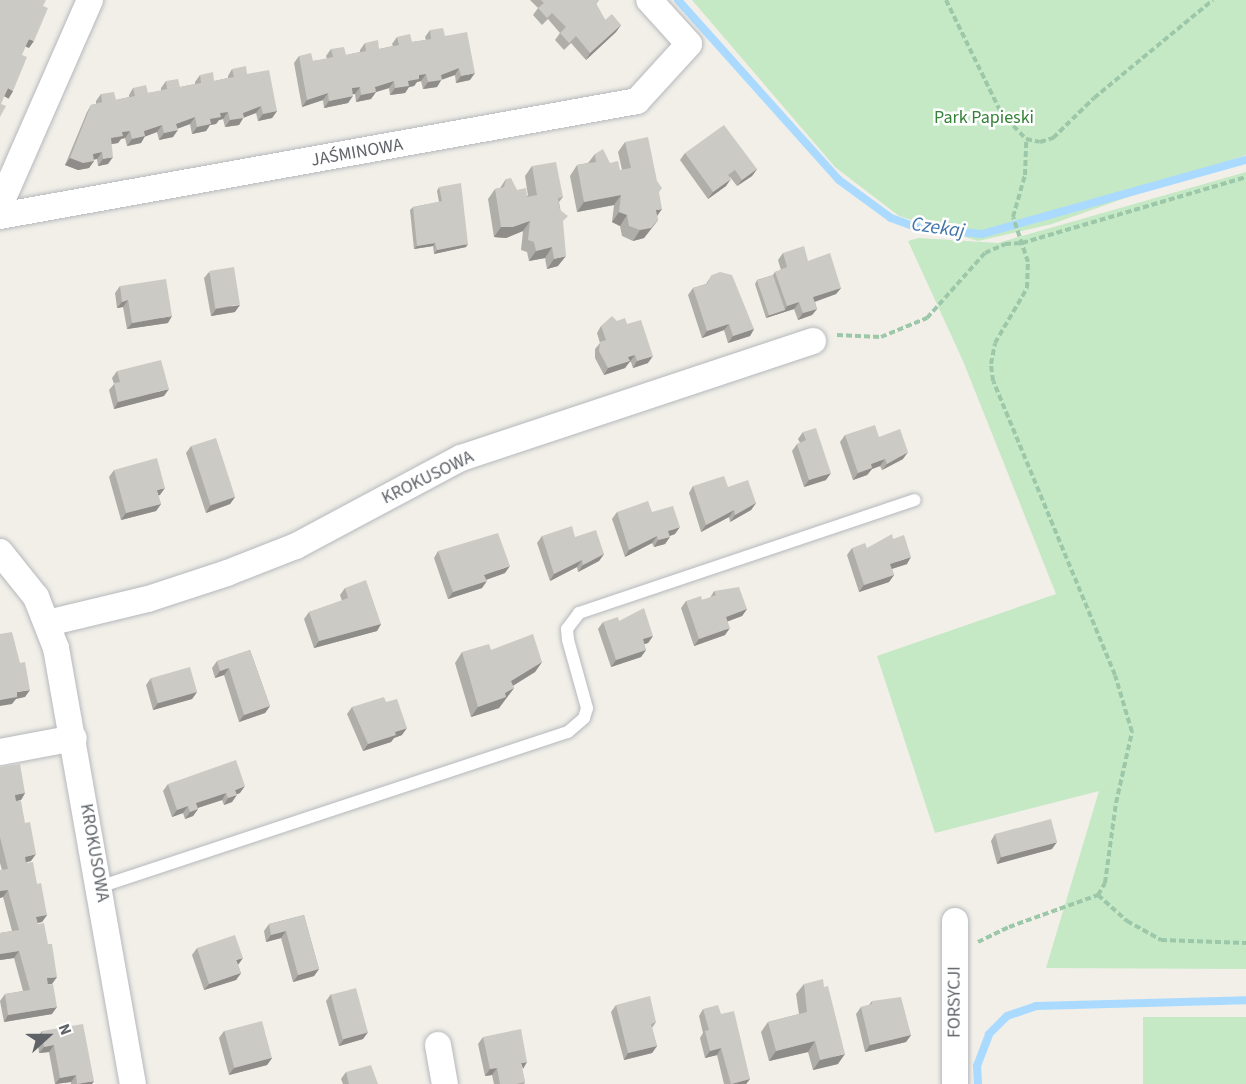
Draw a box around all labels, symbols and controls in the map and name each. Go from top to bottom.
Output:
park label: Park Papieski [934,107,1034,129]
street label: JAŚMINOWA [309,134,405,172]
water label: Czekaj [910,212,966,244]
street label: KROKUSOWA [379,446,477,510]
street label: KROKUSOWA [75,802,113,904]
street label: FORSYCJI [944,966,966,1038]
north arrow [18,1006,78,1066]
text: N [53,1021,77,1038]

